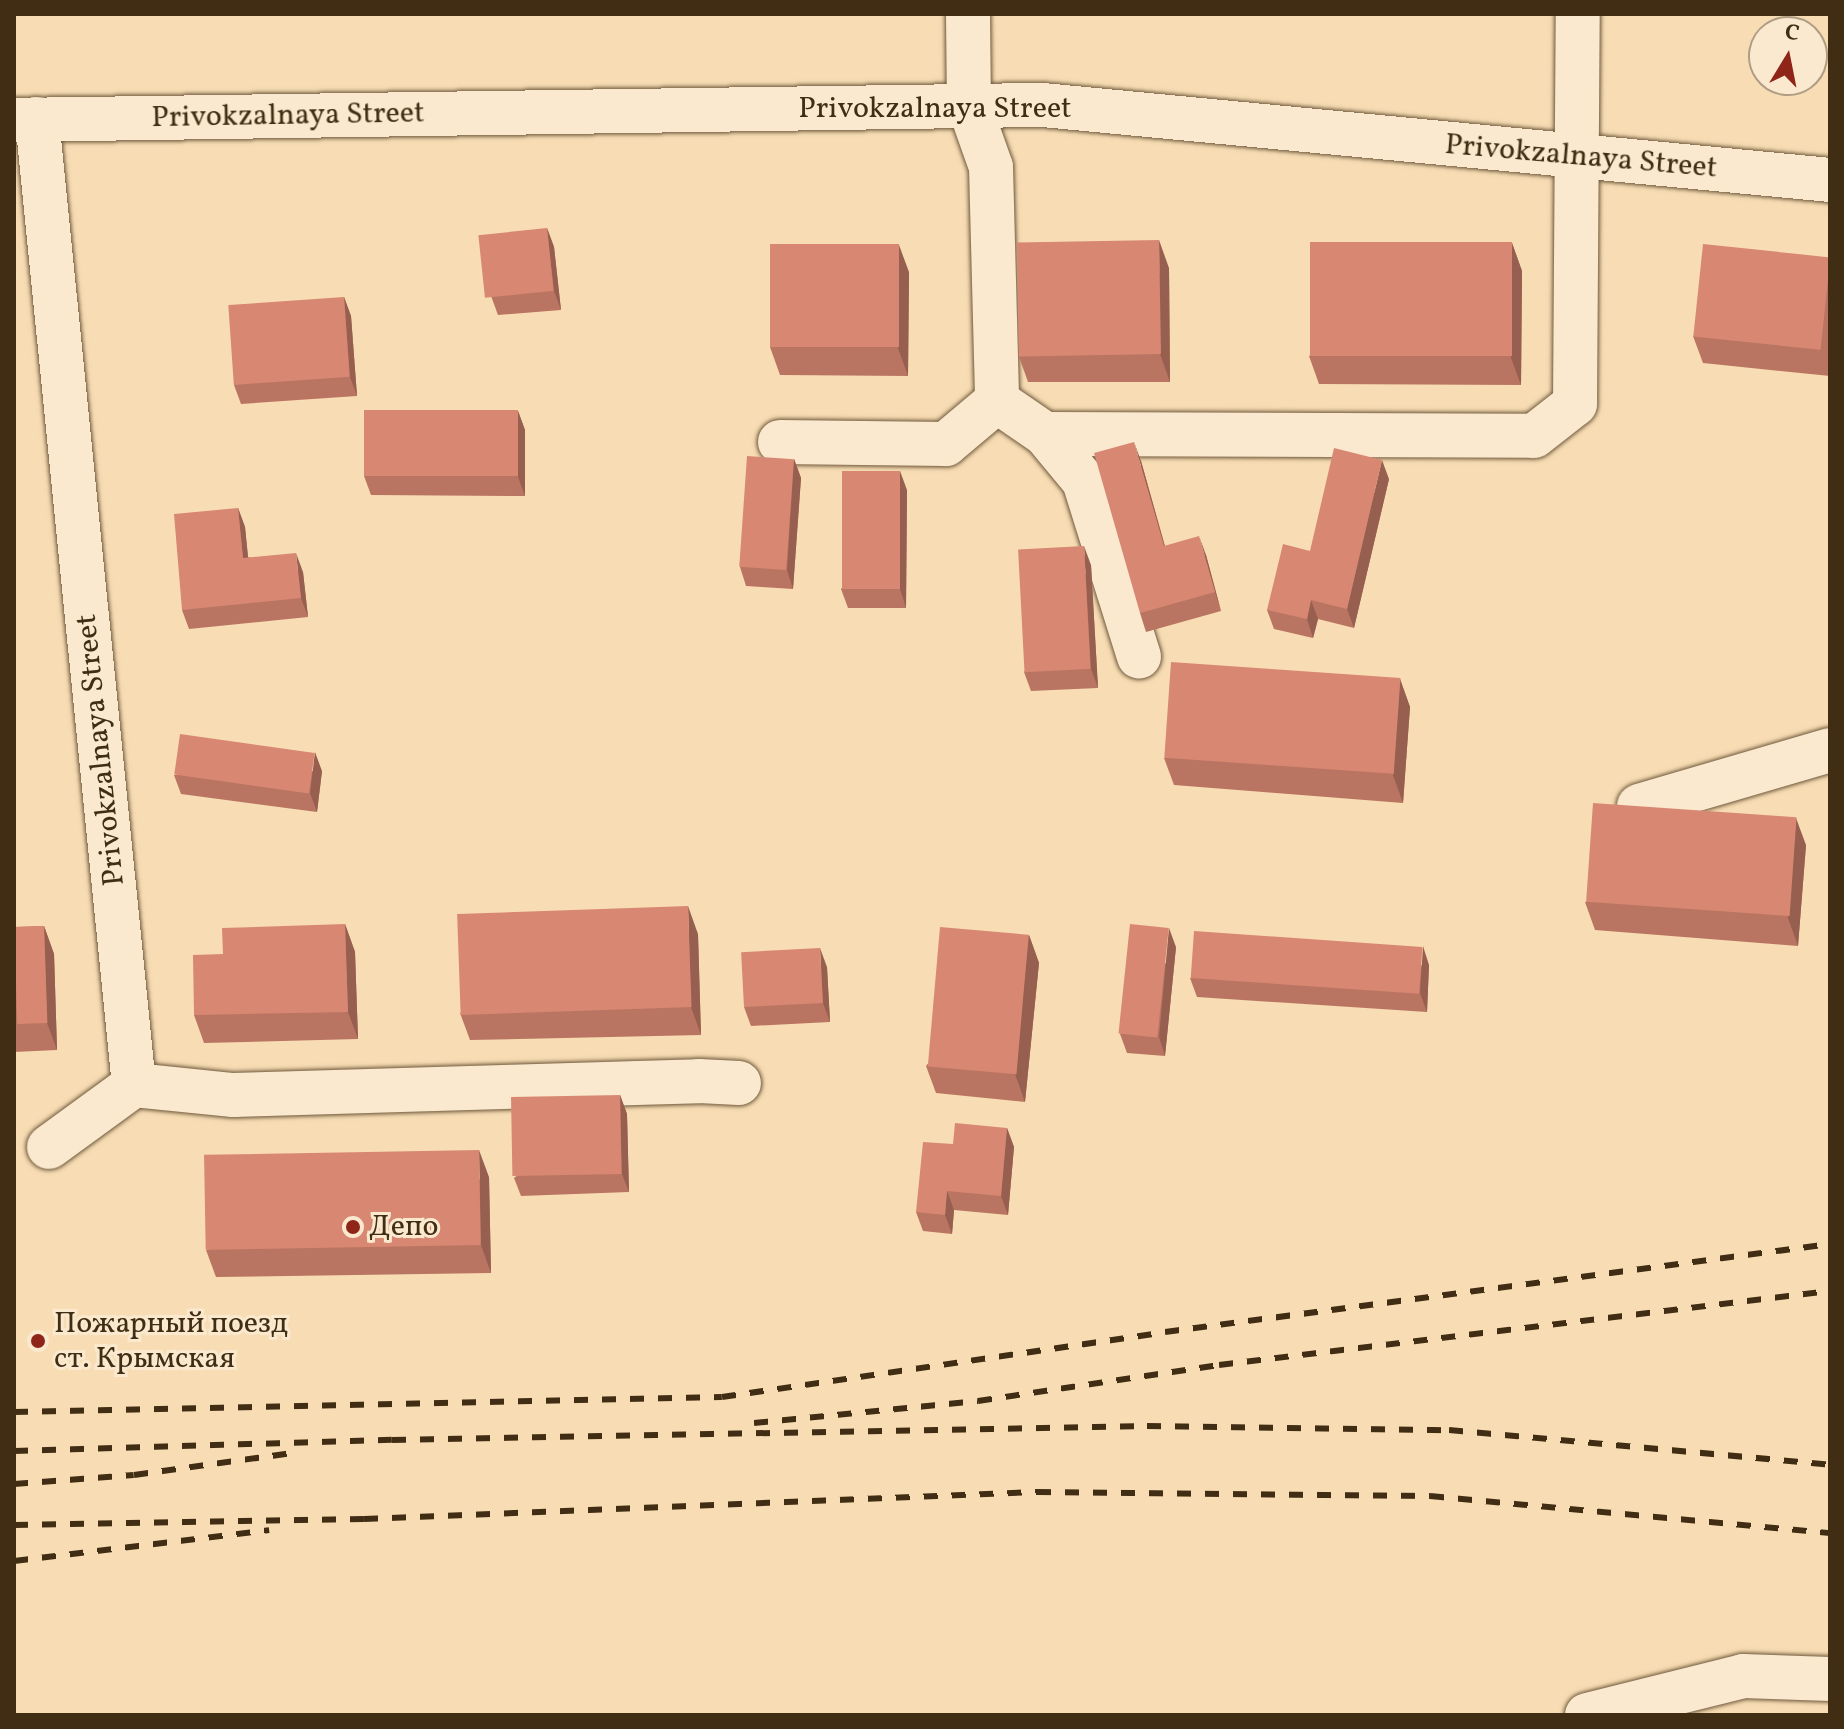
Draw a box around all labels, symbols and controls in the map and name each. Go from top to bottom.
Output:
north arrow [1748,16,1828,96]
text: С [1782,17,1802,50]
street label: Privokzalnaya Street [798,91,1072,127]
street label: Privokzalnaya Street [151,96,425,136]
street label: Privokzalnaya Street [1443,127,1719,187]
street label: Privokzalnaya Street [69,612,133,888]
place label: Депо [369,1209,438,1245]
marker: Депо [344,1218,362,1236]
place label: Пожарный поезд ст. Крымская [54,1306,288,1376]
marker: Пожарный поезд ст. Крымская [29,1332,47,1350]

